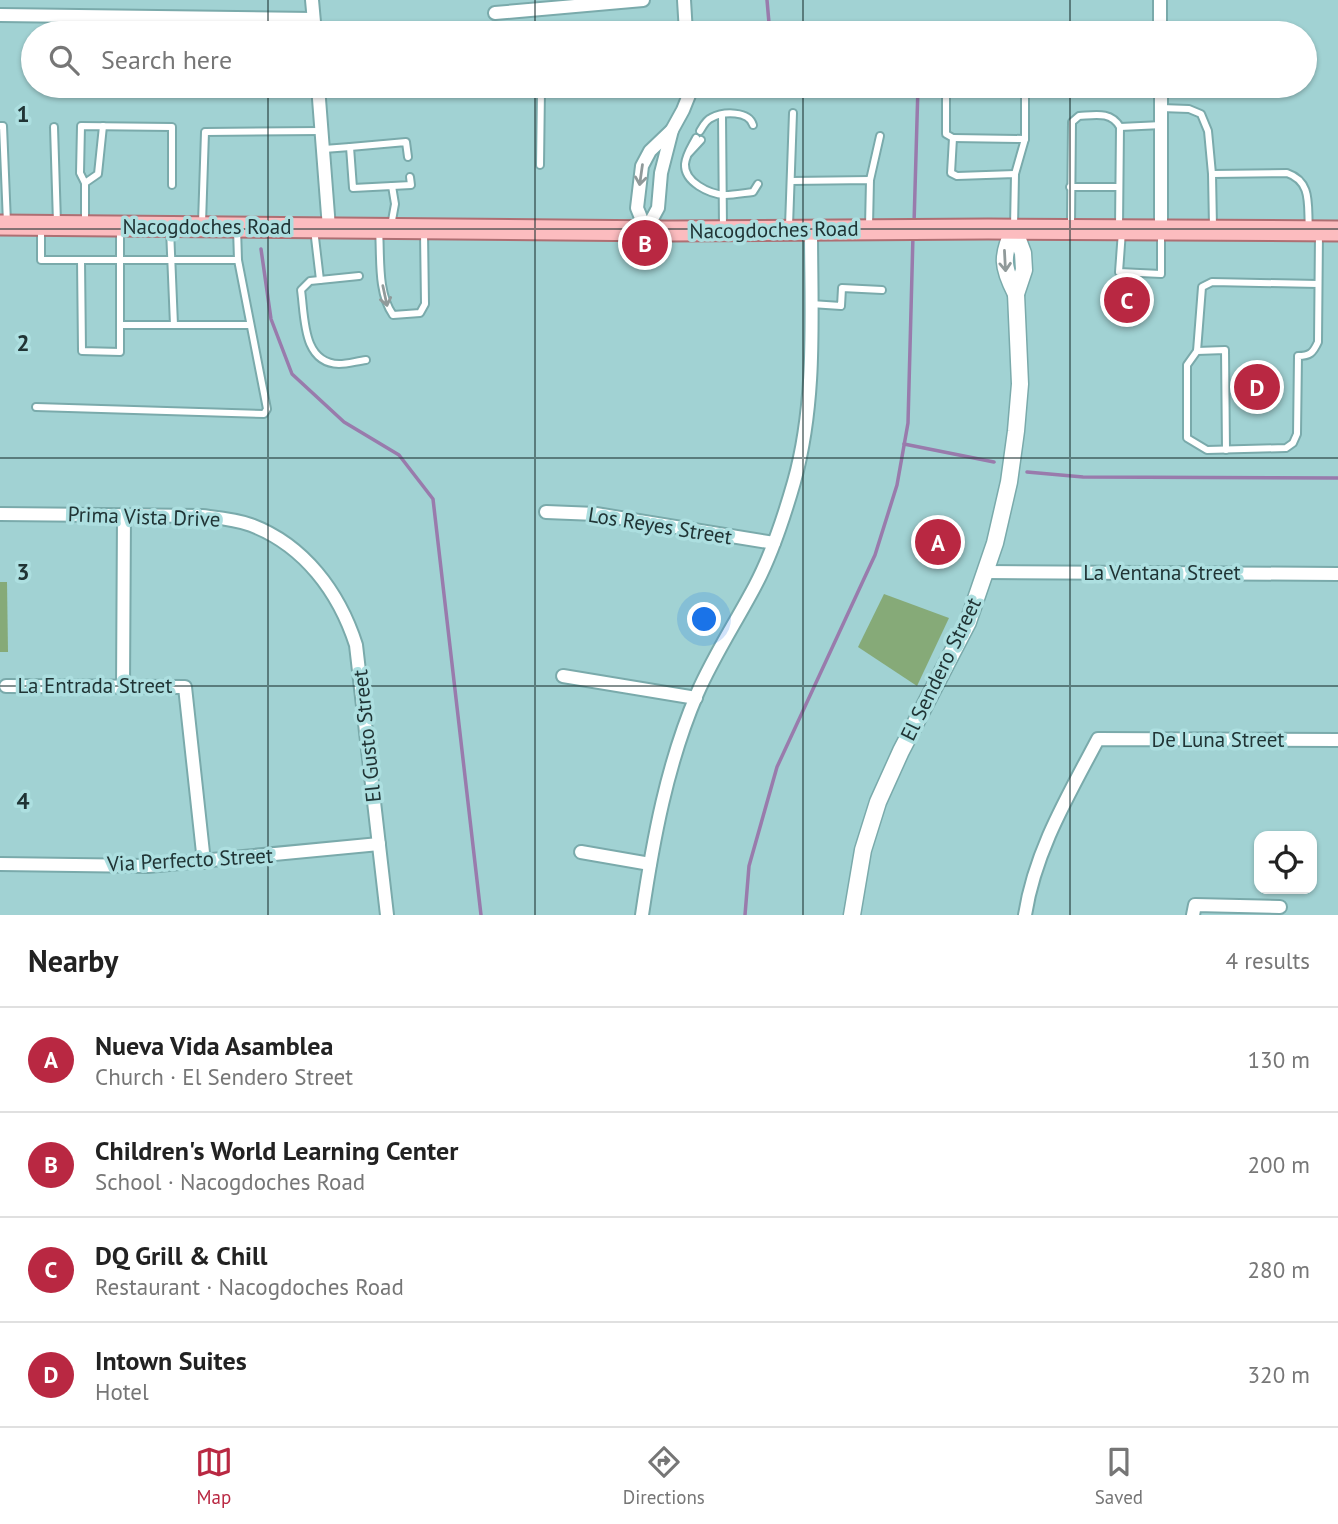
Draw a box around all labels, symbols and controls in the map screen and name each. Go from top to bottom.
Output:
search box [21,21,1317,98]
icon: search [45,41,83,79]
text: Search here [101,43,232,76]
text: 1 [16,99,30,128]
one-way arrow [635,163,648,186]
street label: Nacogdoches Road [122,213,292,240]
street label: Nacogdoches Road [689,215,859,244]
pin: B [622,217,668,269]
one-way arrow [999,250,1012,272]
pin: C [1104,274,1150,326]
one-way arrow [379,284,393,307]
text: 2 [16,328,30,357]
pin: D [1234,361,1280,413]
street label: Prima Vista Drive [67,500,221,533]
street label: Los Reyes Street [586,501,734,550]
pin: A [915,516,961,568]
text: 3 [16,557,30,586]
street label: La Ventana Street [1083,559,1241,586]
street label: El Sendero Street [894,593,987,745]
your location [687,602,721,636]
street label: El Gusto Street [346,668,387,804]
street label: La Entrada Street [18,672,172,699]
street label: De Luna Street [1152,726,1284,753]
text: 4 [16,786,30,815]
map controls [1254,831,1317,894]
button: locate [1254,831,1317,894]
street label: Via Perfecto Street [105,842,274,877]
text: Nearby [28,941,118,980]
text: 4 results [1226,946,1310,975]
text: Nueva Vida Asamblea [95,1029,333,1062]
text: A [44,1045,58,1074]
text: 130 m [1248,1045,1310,1074]
text: Church · El Sendero Street [95,1062,353,1091]
text: Children's World Learning Center [95,1134,458,1167]
text: B [44,1150,58,1179]
text: 200 m [1248,1150,1310,1179]
text: School · Nacogdoches Road [95,1167,365,1196]
text: DQ Grill & Chill [95,1239,267,1272]
text: C [45,1255,57,1284]
text: 280 m [1248,1255,1310,1284]
text: Restaurant · Nacogdoches Road [95,1272,404,1301]
text: Intown Suites [95,1344,247,1377]
text: D [44,1360,58,1389]
text: 320 m [1248,1360,1310,1389]
text: Hotel [95,1377,149,1406]
tab: Map [195,1443,233,1509]
tab: Directions [623,1443,705,1509]
tab: Saved [1095,1443,1143,1509]

